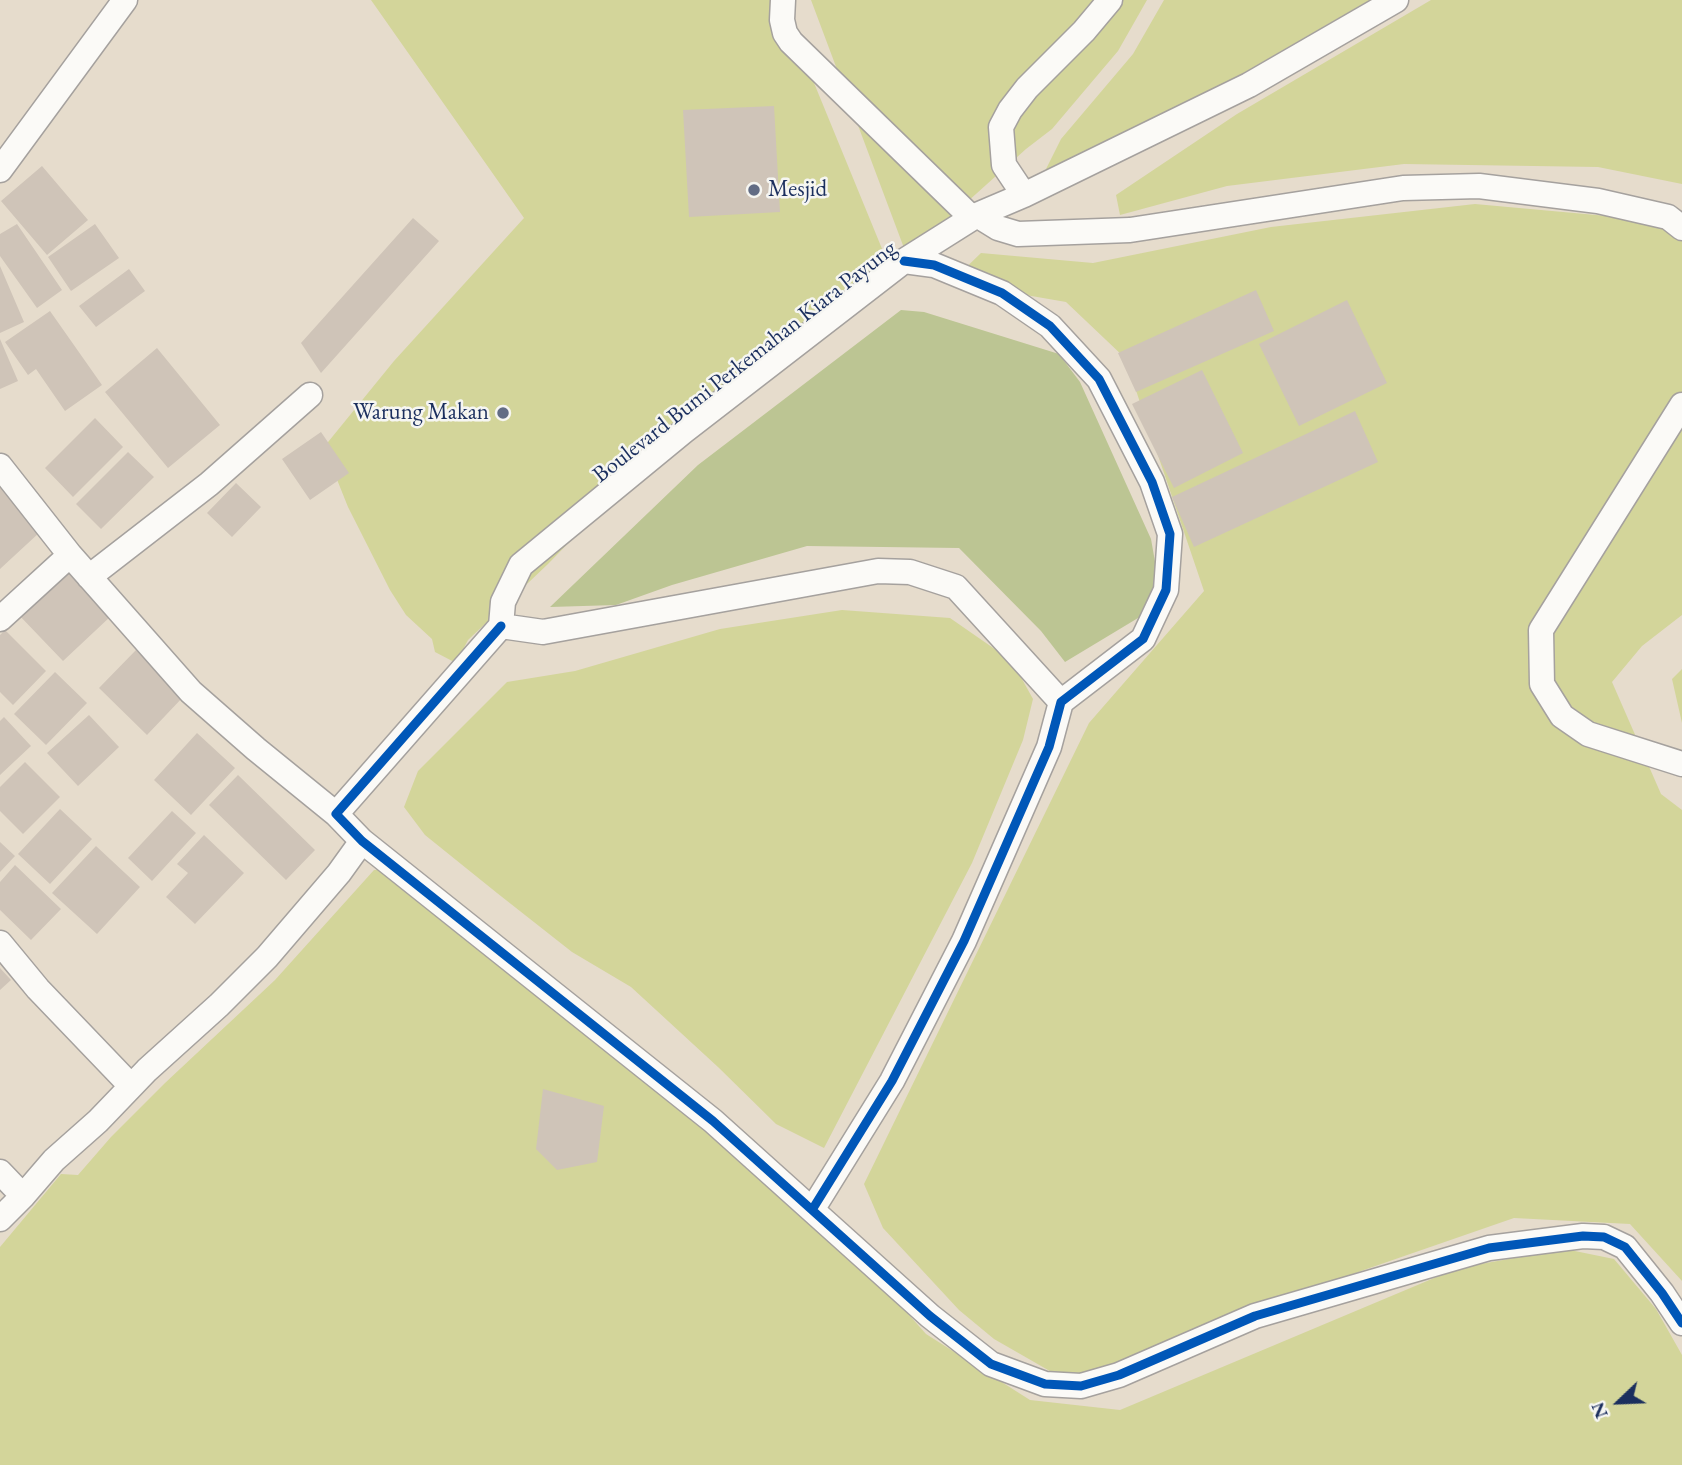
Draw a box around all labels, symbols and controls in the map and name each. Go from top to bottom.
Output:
place label: Mesjid [768,176,827,204]
marker: Mesjid [746,182,762,198]
street label: Boulevard Bumi Perkemahan Kiara Payung [588,235,902,489]
place label: Warung Makan [353,399,489,427]
marker: Warung Makan [495,405,511,421]
north arrow [1584,1367,1654,1437]
text: N [1585,1398,1614,1422]

